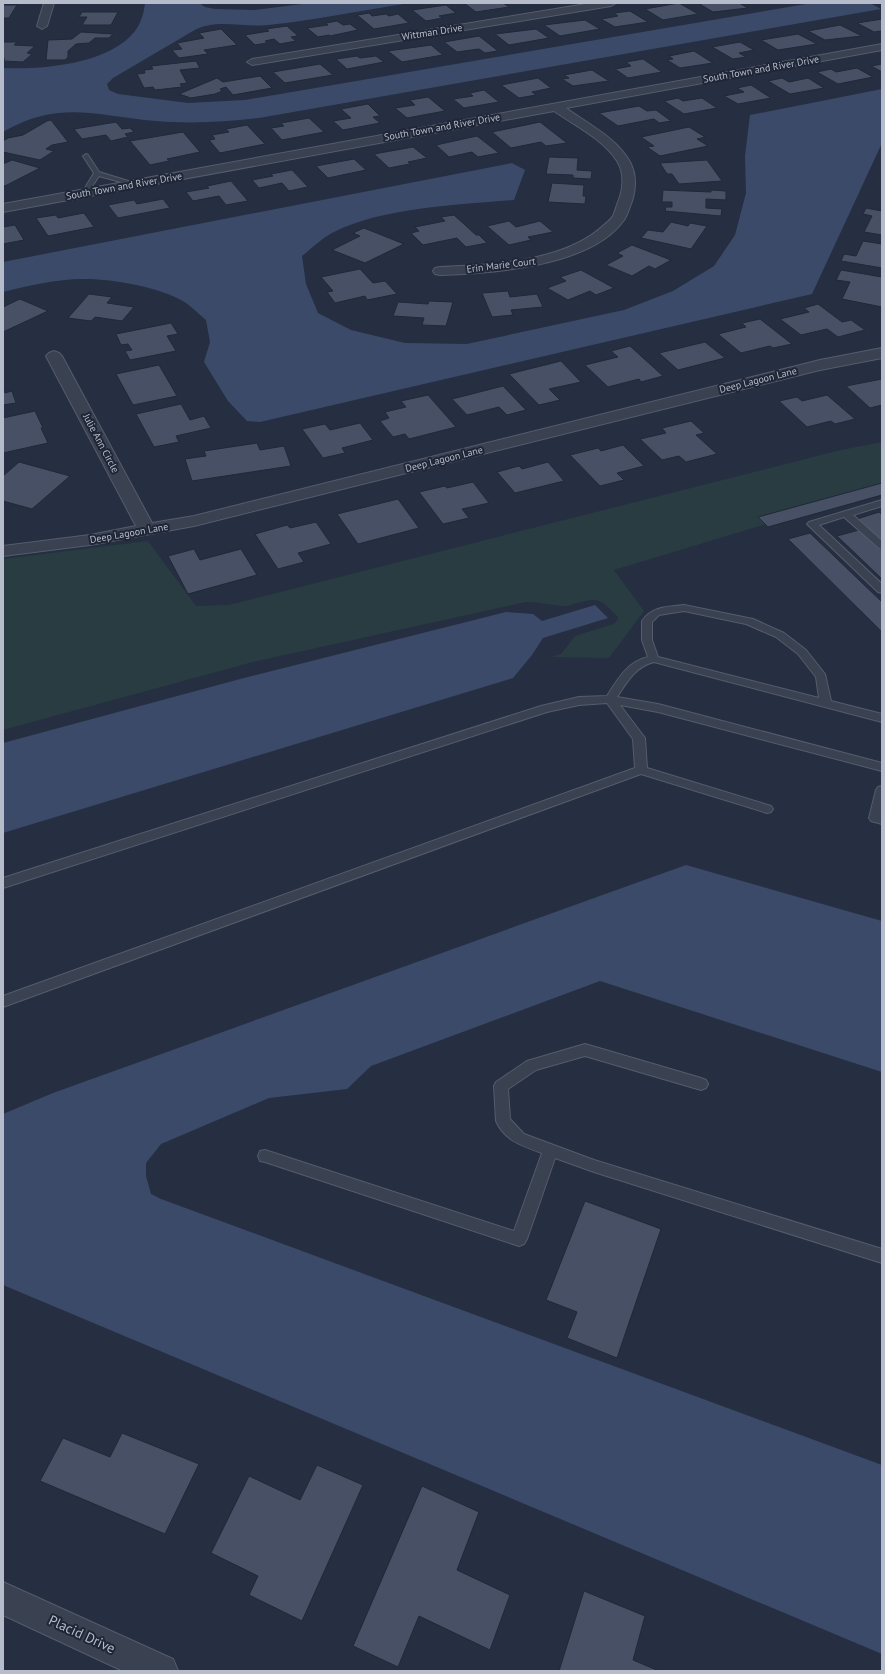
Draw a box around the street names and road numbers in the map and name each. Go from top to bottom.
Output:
street label: Wittman Drive [401,21,463,43]
street label: South Town and River Drive [702,52,820,86]
street label: South Town and River Drive [383,110,501,144]
street label: South Town and River Drive [65,169,183,203]
street label: Erin Marie Court [466,254,537,276]
street label: Deep Lagoon Lane [718,364,798,396]
street label: Julie Ann Circle [80,410,122,475]
street label: Deep Lagoon Lane [404,443,484,475]
street label: Deep Lagoon Lane [89,520,169,546]
street label: Placid Drive [46,1611,118,1657]

